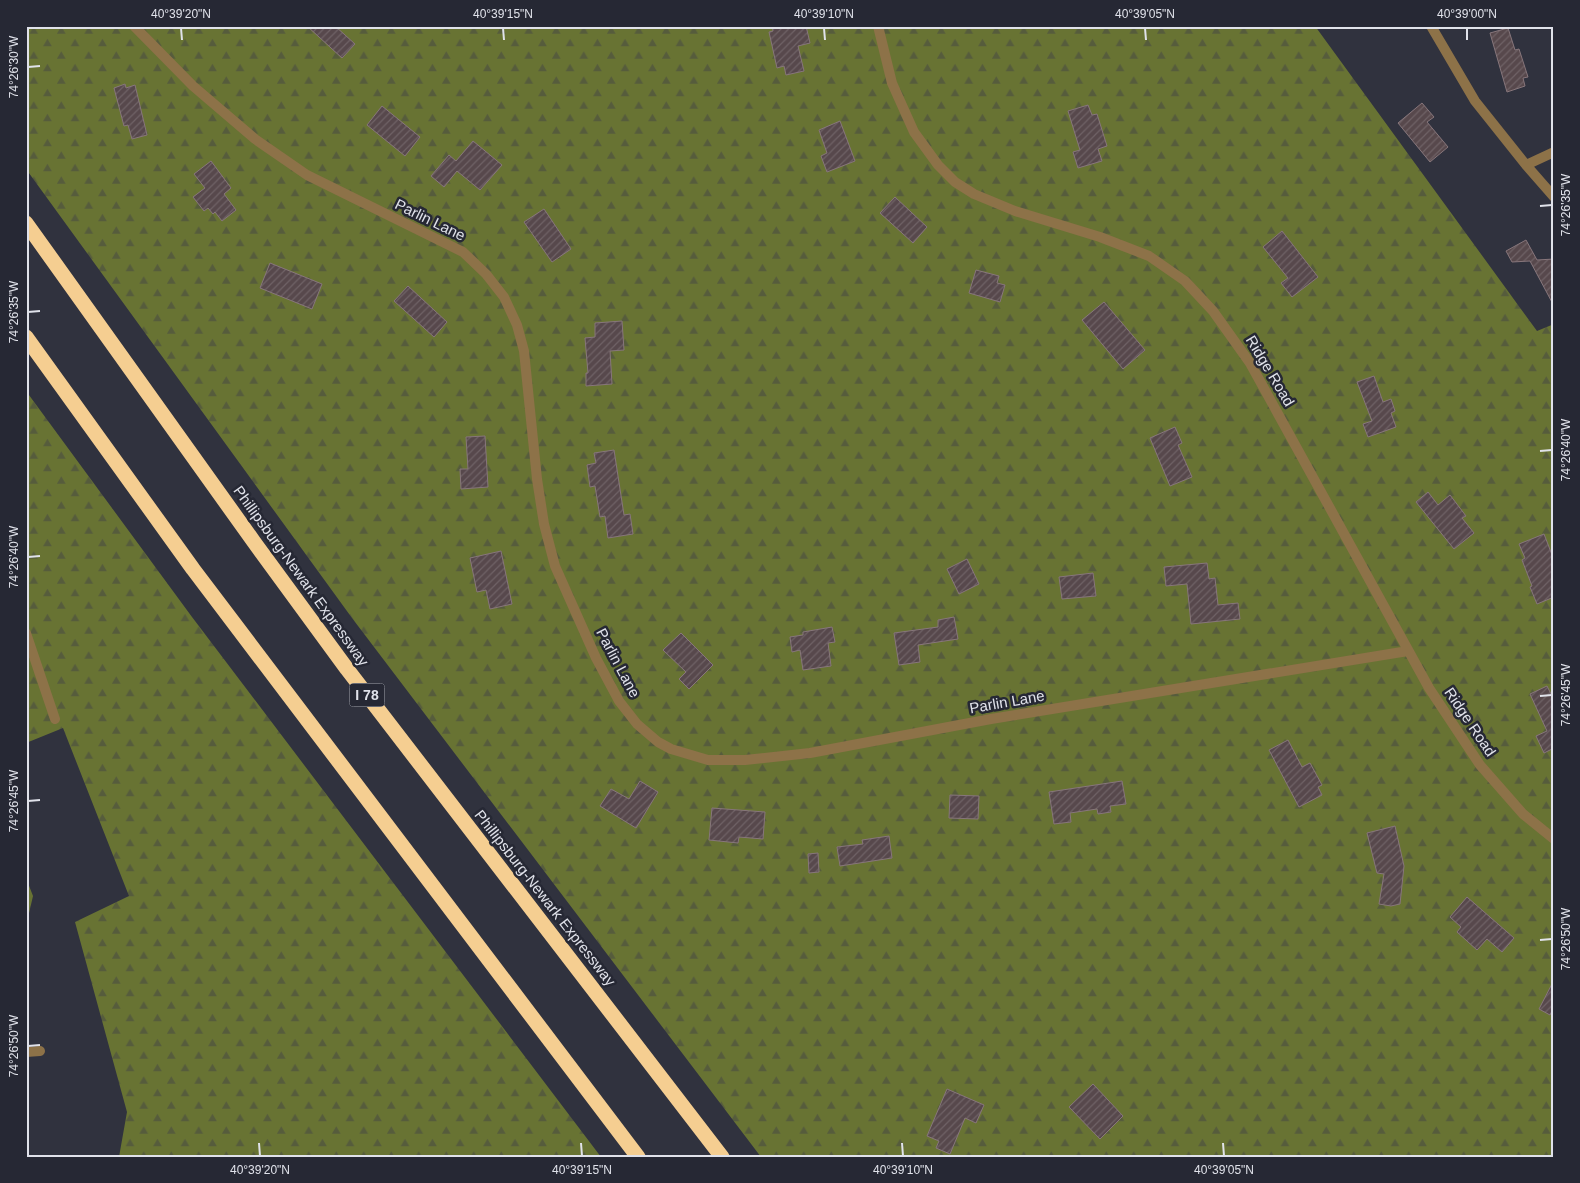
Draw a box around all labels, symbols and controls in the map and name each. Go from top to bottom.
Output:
text: 40°39'20"N [151,7,211,21]
text: 40°39'15"N [473,7,533,21]
text: 40°39'10"N [794,7,854,21]
text: 40°39'05"N [1115,7,1175,21]
text: 40°39'00"N [1437,7,1497,21]
text: 74°26'30"W [7,35,21,98]
text: 74°26'35"W [1559,173,1573,236]
street label: Parlin Lane [392,195,468,244]
text: 74°26'35"W [7,280,21,343]
street label: Ridge Road [1243,332,1298,409]
text: 74°26'40"W [1559,418,1573,481]
street label: Phillipsburg-Newark Expressway [230,482,373,669]
text: 74°26'40"W [7,525,21,588]
street label: Parlin Lane [593,625,644,700]
text: 74°26'45"W [1559,663,1573,726]
road number: I 78 [350,684,384,706]
street label: Ridge Road [1441,684,1500,759]
street label: Parlin Lane [968,687,1046,716]
text: 74°26'45"W [7,769,21,832]
street label: Phillipsburg-Newark Expressway [471,806,620,989]
text: 74°26'50"W [1559,907,1573,970]
text: 74°26'50"W [7,1014,21,1077]
text: 40°39'20"N [230,1163,290,1177]
text: 40°39'15"N [552,1163,612,1177]
text: 40°39'10"N [873,1163,933,1177]
text: 40°39'05"N [1194,1163,1254,1177]

